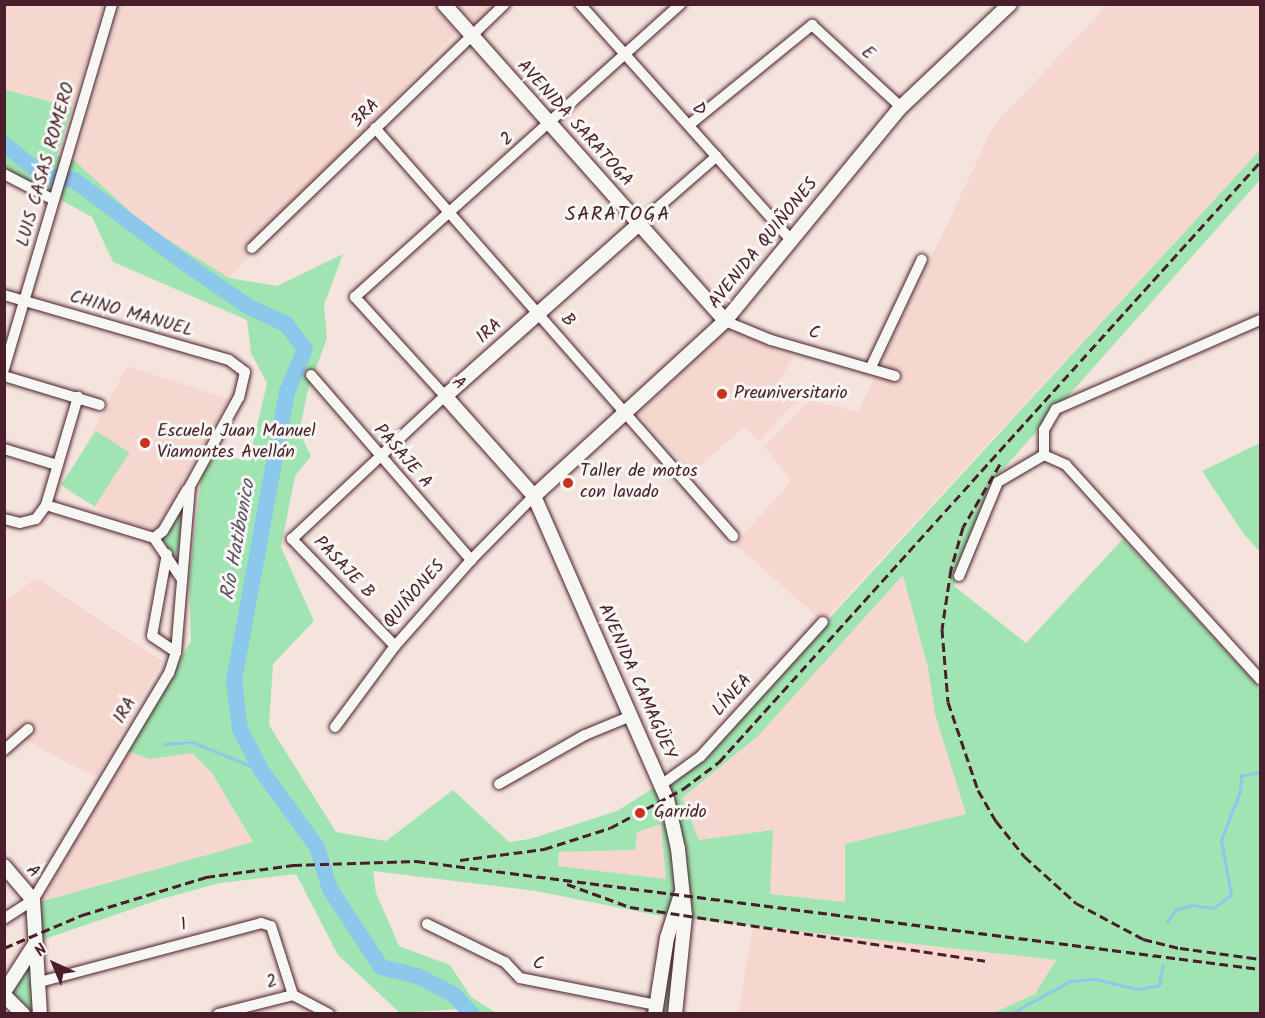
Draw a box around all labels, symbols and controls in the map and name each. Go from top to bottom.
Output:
street label: E [856,43,878,65]
street label: AVENIDA SARATOGA [511,56,637,192]
street label: LUIS CASAS ROMERO [13,80,81,250]
street label: 3RA [347,95,385,133]
street label: D [686,98,710,122]
street label: 2 [497,128,519,152]
street label: AVENIDA QUIÑONES [705,174,823,314]
district label: SARATOGA [565,203,671,227]
street label: CHINO MANUEL [67,287,195,343]
street label: B [555,310,579,332]
street label: 1RA [473,315,507,349]
street label: C [806,322,822,346]
street label: A [446,373,470,395]
place label: Preuniversitario [734,383,848,405]
marker: Preuniversitario [715,387,729,401]
street label: PASAJE A [368,420,436,494]
place label: Escuela Juan Manuel Viamontes Avellán [157,422,316,464]
marker: Escuela Juan Manuel Viamontes Avellán [138,436,152,450]
place label: Taller de motos con lavado [580,462,698,504]
marker: Taller de motos con lavado [561,476,575,490]
water label: Río Hatibonico [217,478,261,602]
street label: PASAJE B [308,532,378,604]
street label: QUIÑONES [379,556,451,634]
street label: AVENIDA CAMAGÜEY [592,601,680,763]
street label: LÍNEA [709,671,757,721]
street label: 1RA [110,694,142,728]
place label: Garrido [654,802,707,824]
marker: Garrido [631,804,649,822]
street label: A [20,861,44,883]
street label: 1 [178,915,190,937]
north arrow [24,934,84,994]
text: N [29,938,53,963]
street label: C [530,953,546,977]
street label: 2 [264,971,280,995]

